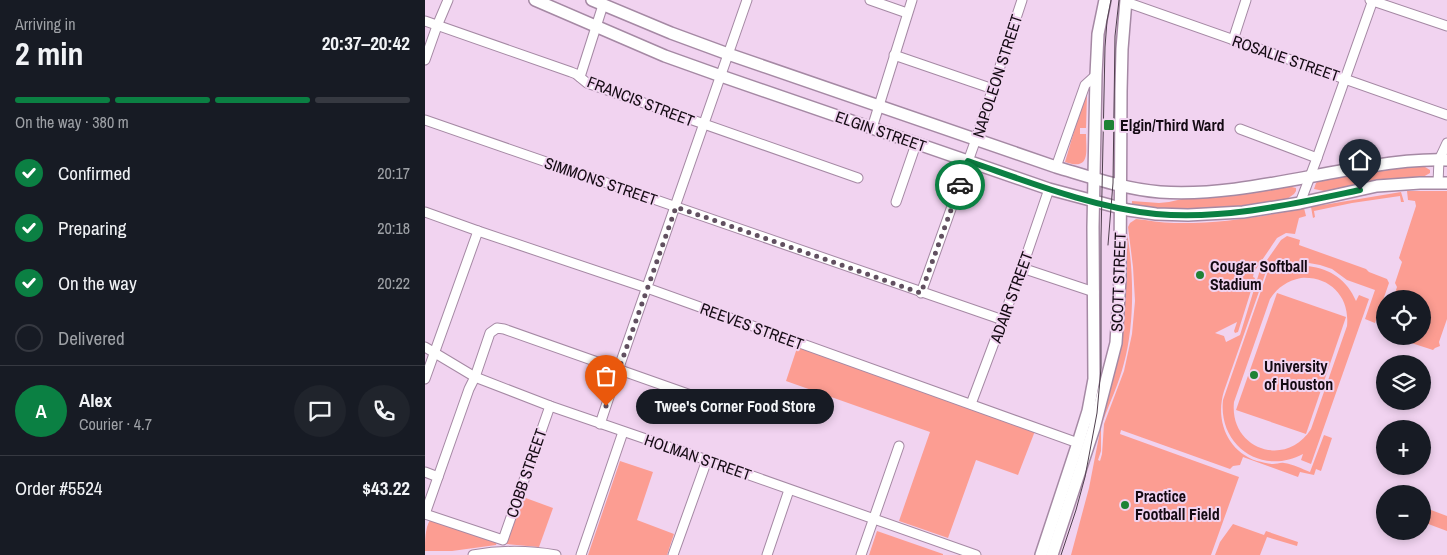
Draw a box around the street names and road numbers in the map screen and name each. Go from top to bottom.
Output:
street label: NAPOLEON STREET [967,12,1027,140]
street label: ROSALIE STREET [1229,29,1343,87]
street label: FRANCIS STREET [584,70,698,132]
street label: ELGIN STREET [833,105,929,157]
street label: SIMMONS STREET [542,151,660,211]
street label: SCOTT STREET [1105,232,1131,332]
street label: ADAIR STREET [984,248,1038,347]
street label: REEVES STREET [697,297,807,355]
street label: COBB STREET [501,426,551,520]
street label: HOLMAN STREET [642,428,754,486]

